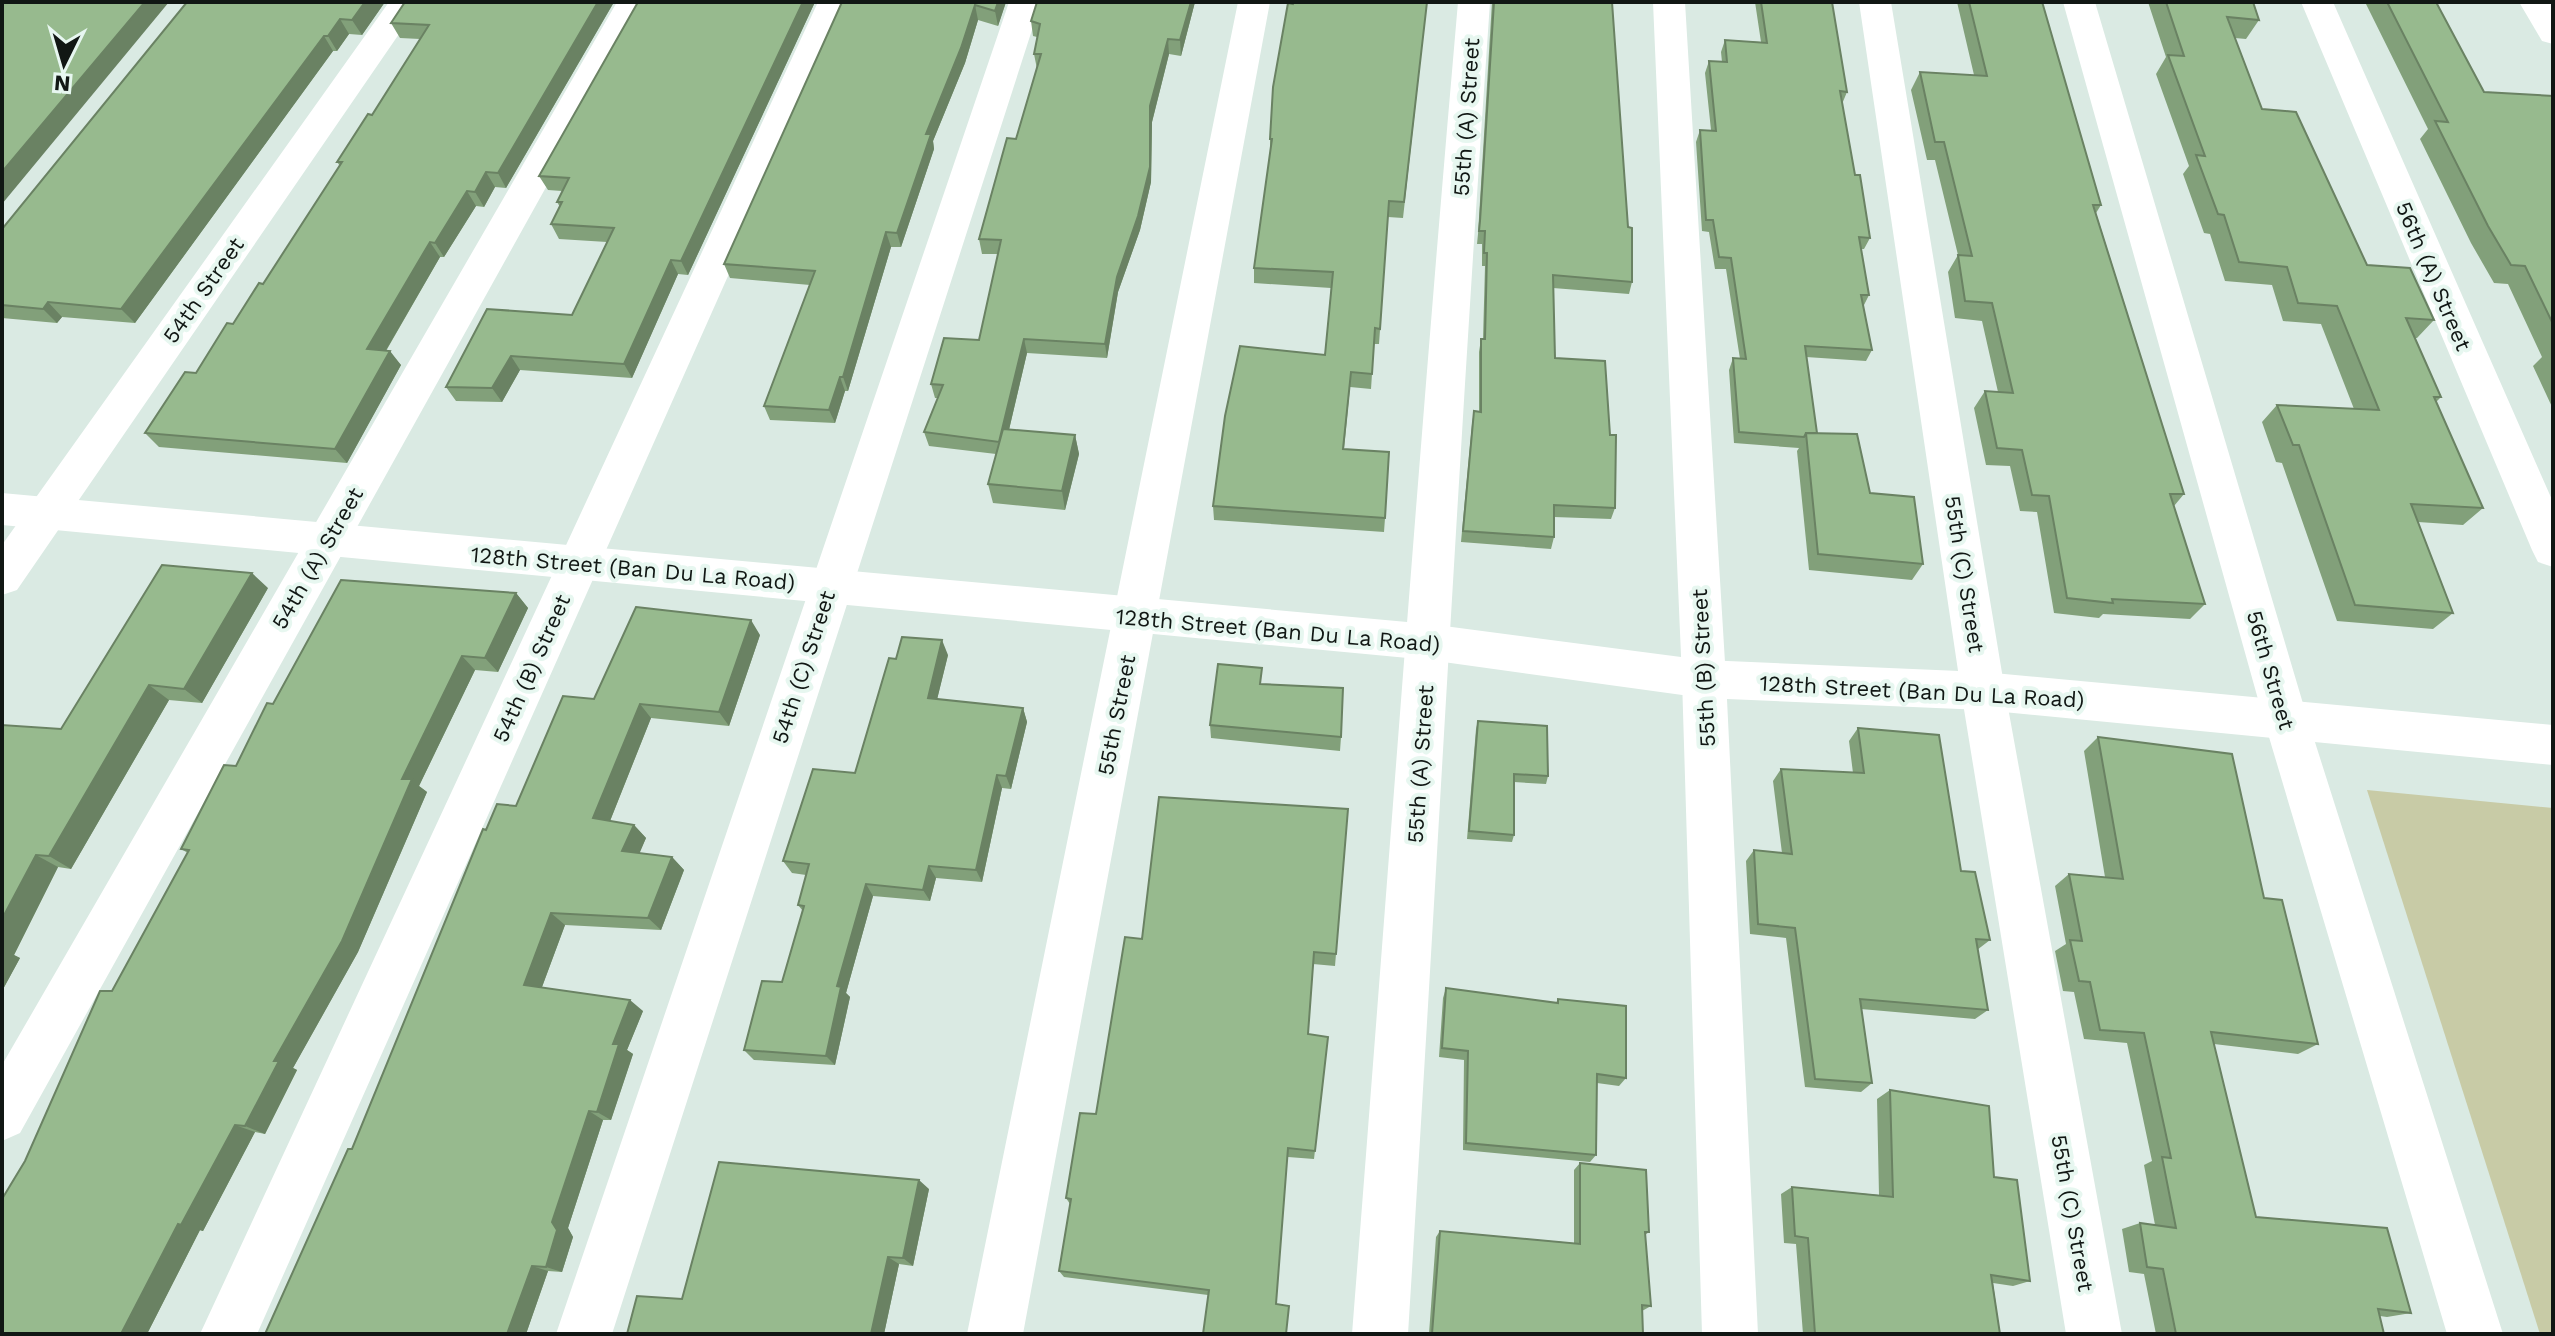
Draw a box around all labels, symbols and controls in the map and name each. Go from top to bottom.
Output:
north arrow [24,24,104,104]
street label: 55th (A) Street [1448,37,1485,197]
text: N [53,70,72,97]
street label: 56th (A) Street [2391,198,2476,354]
street label: 54th Street [158,233,249,348]
street label: 54th (A) Street [267,483,368,633]
street label: 55th (C) Street [1940,494,1989,654]
street label: 128th Street (Ban Du La Road) [470,542,796,595]
street label: 54th (C) Street [767,588,840,747]
street label: 55th (B) Street [1687,588,1720,748]
street label: 54th (B) Street [488,590,575,746]
street label: 128th Street (Ban Du La Road) [1115,604,1441,657]
street label: 56th Street [2242,608,2299,733]
street label: 55th Street [1093,653,1140,777]
street label: 128th Street (Ban Du La Road) [1759,671,2085,712]
street label: 55th (A) Street [1402,684,1439,844]
street label: 55th (C) Street [2046,1133,2099,1293]

